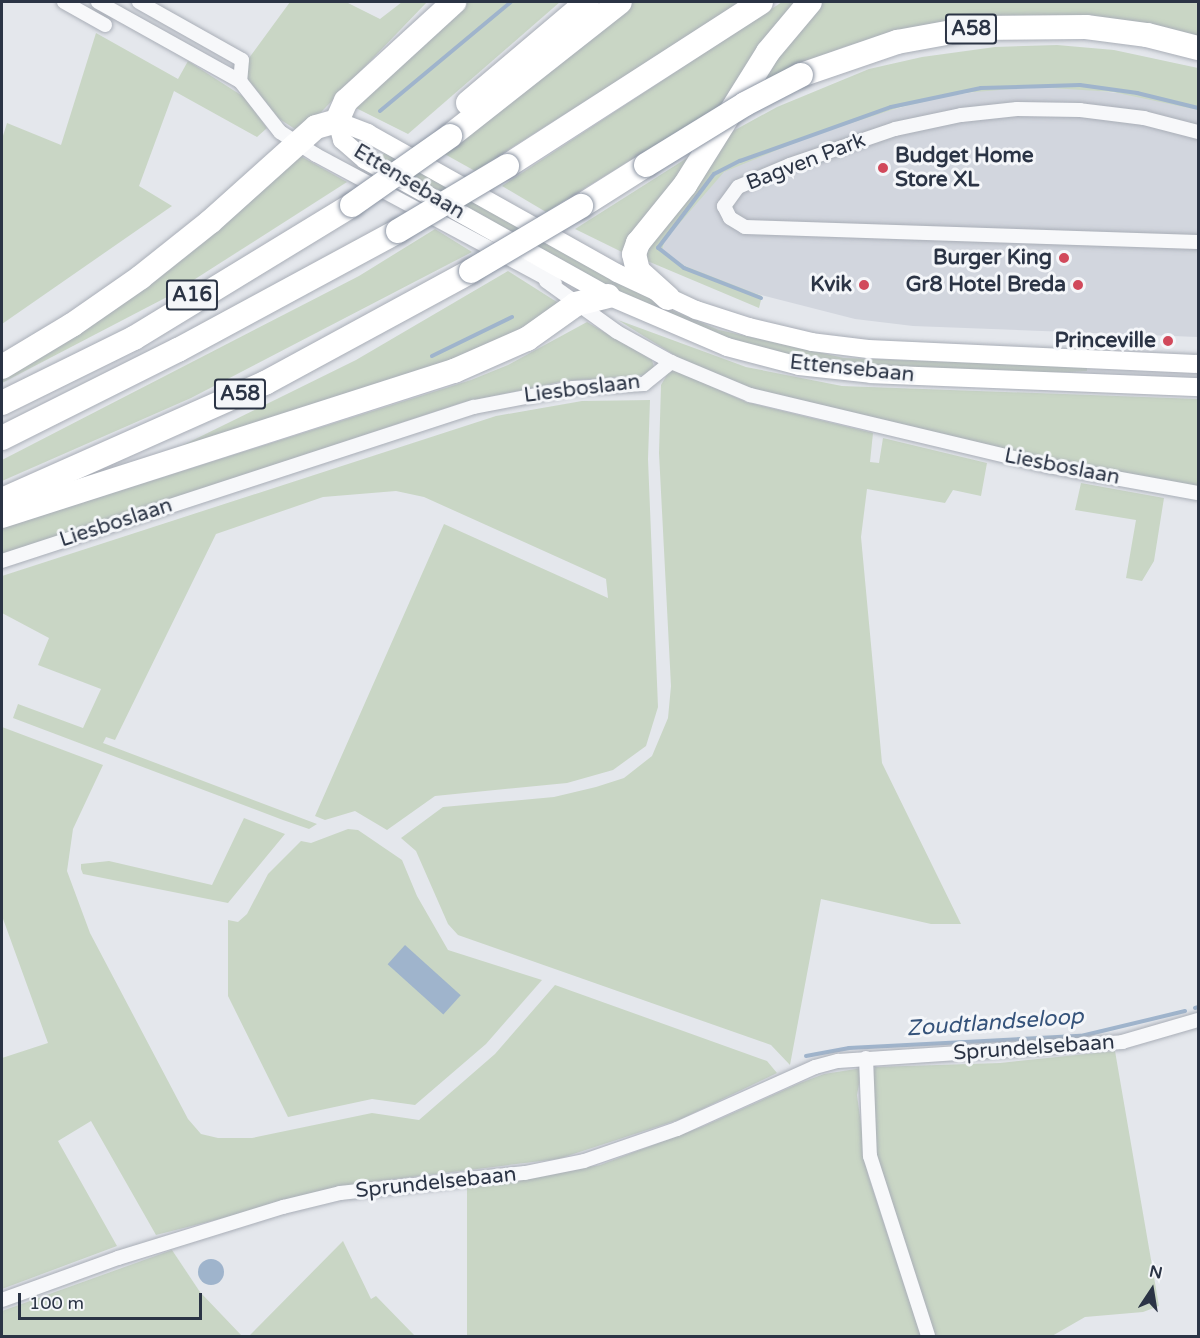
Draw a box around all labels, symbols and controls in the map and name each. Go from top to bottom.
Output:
road number: A58 [944,12,998,46]
street label: Bagven Park [743,128,869,196]
street label: Ettensebaan [349,139,469,225]
place label: Budget Home Store XL [895,143,1034,193]
marker: Budget Home Store XL [876,161,890,175]
place label: Burger King [933,245,1052,271]
marker: Burger King [1057,251,1071,265]
place label: Kvik [810,272,852,298]
place label: Gr8 Hotel Breda [906,272,1066,298]
road number: A16 [165,278,219,312]
marker: Kvik [857,278,871,292]
marker: Gr8 Hotel Breda [1071,278,1085,292]
place label: Princeville [1054,328,1156,354]
marker: Princeville [1161,334,1175,348]
street label: Ettensebaan [788,350,916,388]
street label: Liesboslaan [522,369,642,409]
road number: A58 [213,377,267,411]
street label: Liesboslaan [1002,443,1122,491]
street label: Liesboslaan [56,493,176,553]
water label: Zoudtlandseloop [906,1004,1084,1042]
street label: Sprundelsebaan [953,1030,1115,1066]
street label: Sprundelsebaan [354,1162,518,1204]
north arrow [1122,1260,1182,1320]
text: N [1147,1261,1164,1284]
scale bar [21,1281,206,1319]
text: 100 m [29,1292,84,1314]

